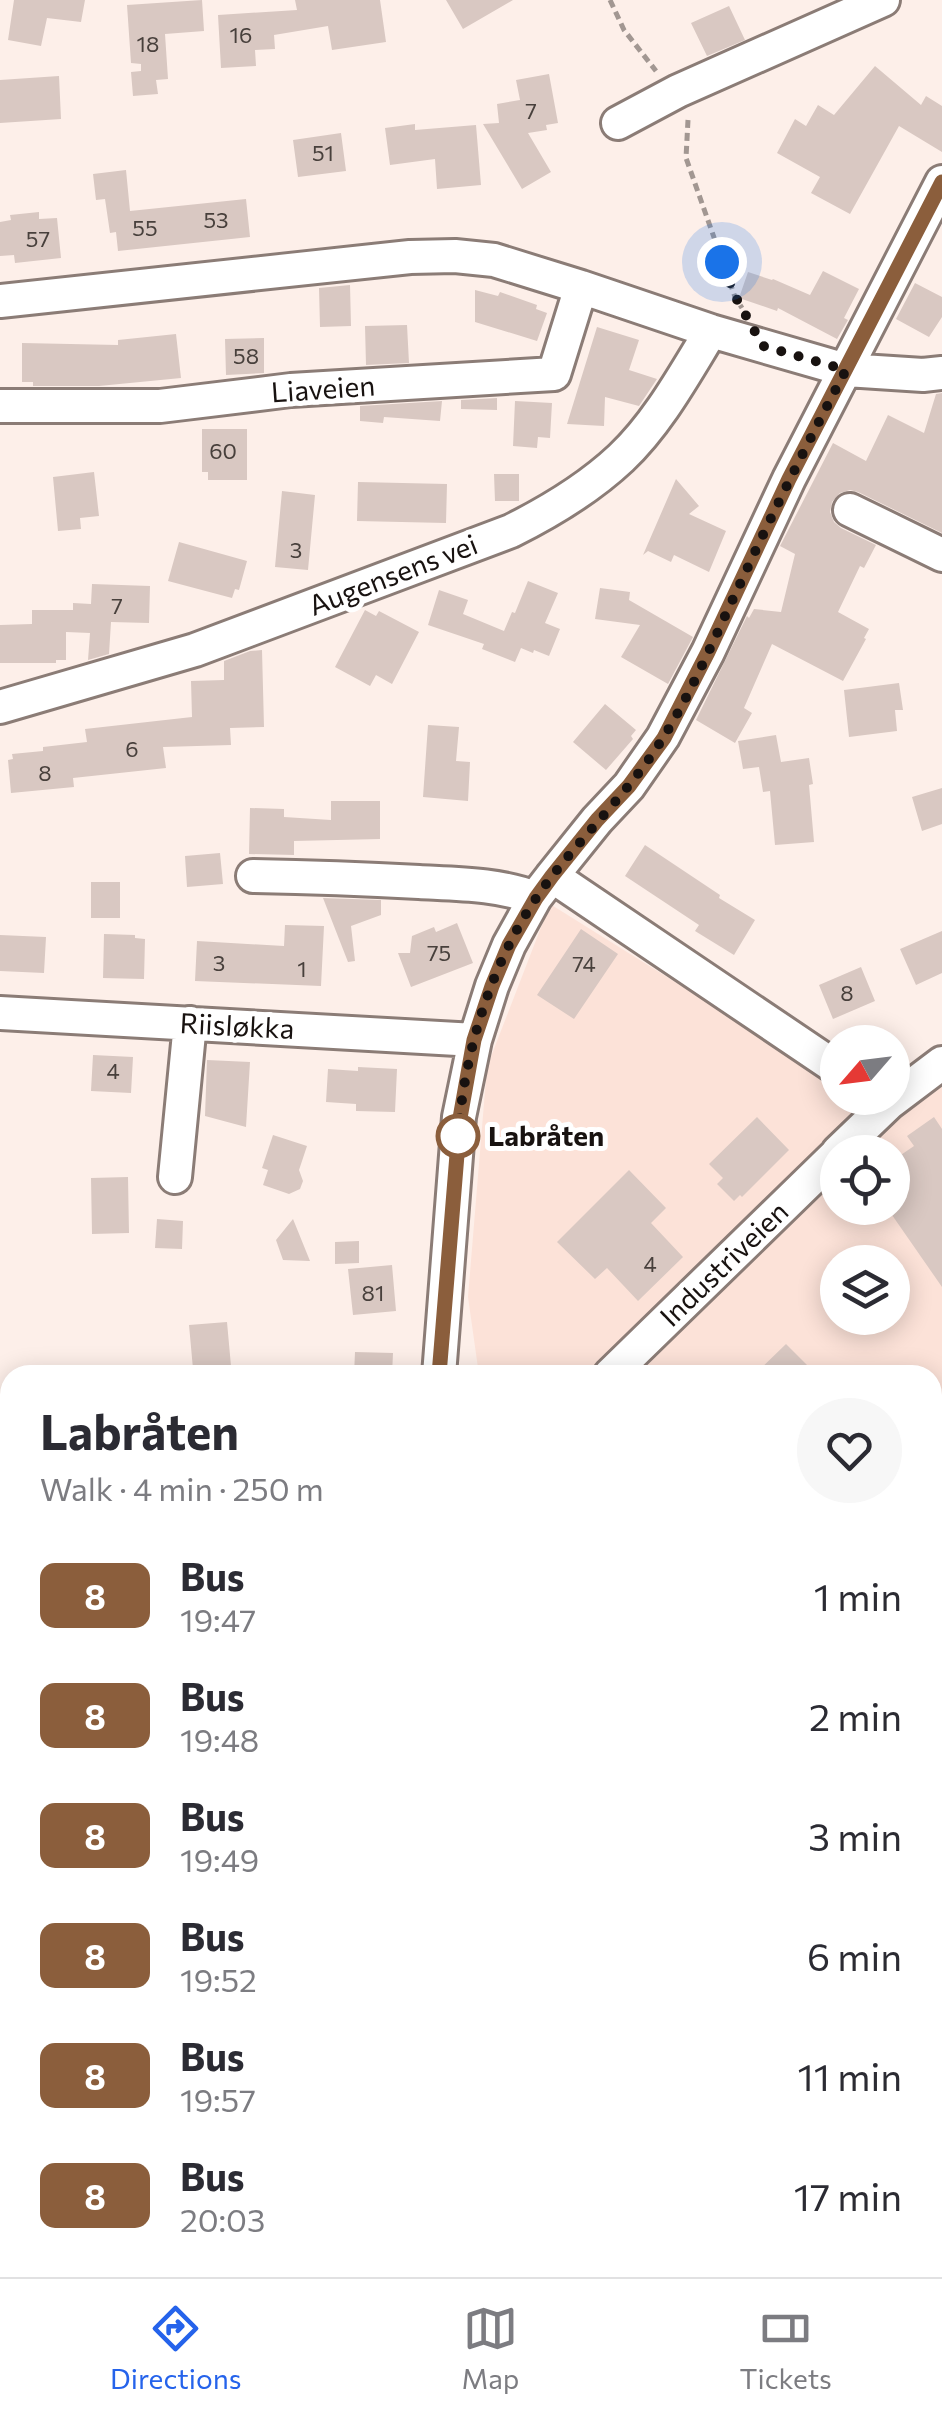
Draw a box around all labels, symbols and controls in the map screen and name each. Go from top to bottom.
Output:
house number: 16 [230,21,252,48]
house number: 18 [137,30,159,57]
house number: 7 [525,97,537,124]
house number: 51 [312,139,334,166]
house number: 53 [203,206,229,233]
house number: 55 [132,214,158,241]
house number: 57 [26,225,50,252]
your location [697,237,747,287]
house number: 58 [233,342,259,369]
street label: Liaveien [270,367,376,409]
house number: 60 [209,437,237,464]
street label: Augensens vei [304,526,482,622]
house number: 3 [290,536,302,563]
house number: 7 [111,592,123,619]
house number: 6 [125,735,139,762]
house number: 8 [38,759,52,786]
house number: 75 [427,939,451,966]
house number: 3 [213,949,225,976]
house number: 74 [572,950,596,977]
house number: 1 [297,955,307,982]
house number: 8 [840,979,854,1006]
street label: Riisløkka [179,1005,295,1045]
north arrow [820,1025,910,1115]
map controls [820,1025,910,1335]
house number: 4 [106,1057,120,1084]
marker: Labråten [437,1115,479,1157]
place label: Labråten [488,1118,604,1152]
button: locate [820,1135,910,1225]
street label: Industriveien [652,1194,794,1333]
button: layers [820,1245,910,1335]
house number: 4 [643,1250,657,1277]
house number: 81 [362,1279,384,1306]
button: heart [797,1398,902,1503]
text: Labråten [40,1401,239,1460]
text: Walk · 4 min · 250 m [40,1468,324,1508]
text: Bus [180,1552,245,1599]
text: 1 min [814,1572,902,1619]
text: 8 [84,1574,106,1617]
text: 19:47 [180,1599,256,1639]
text: Bus [180,1672,245,1719]
text: 2 min [809,1692,902,1739]
text: 8 [84,1694,106,1737]
text: 19:48 [180,1719,259,1759]
text: Bus [180,1792,245,1839]
text: 3 min [808,1812,902,1859]
text: 8 [84,1814,106,1857]
text: 19:49 [180,1839,259,1879]
text: Bus [180,1912,245,1959]
text: 6 min [807,1932,902,1979]
text: 8 [84,1934,106,1977]
text: 19:52 [180,1959,257,1999]
text: Bus [180,2032,245,2079]
text: 11 min [798,2052,902,2099]
text: 8 [84,2054,106,2097]
text: 19:57 [180,2079,256,2119]
text: Bus [180,2152,245,2199]
text: 17 min [794,2172,902,2219]
text: 8 [84,2174,106,2217]
text: 20:03 [180,2199,265,2239]
tab: Directions [110,2301,241,2395]
tab: Map [462,2301,519,2395]
tab: Tickets [740,2301,832,2395]

